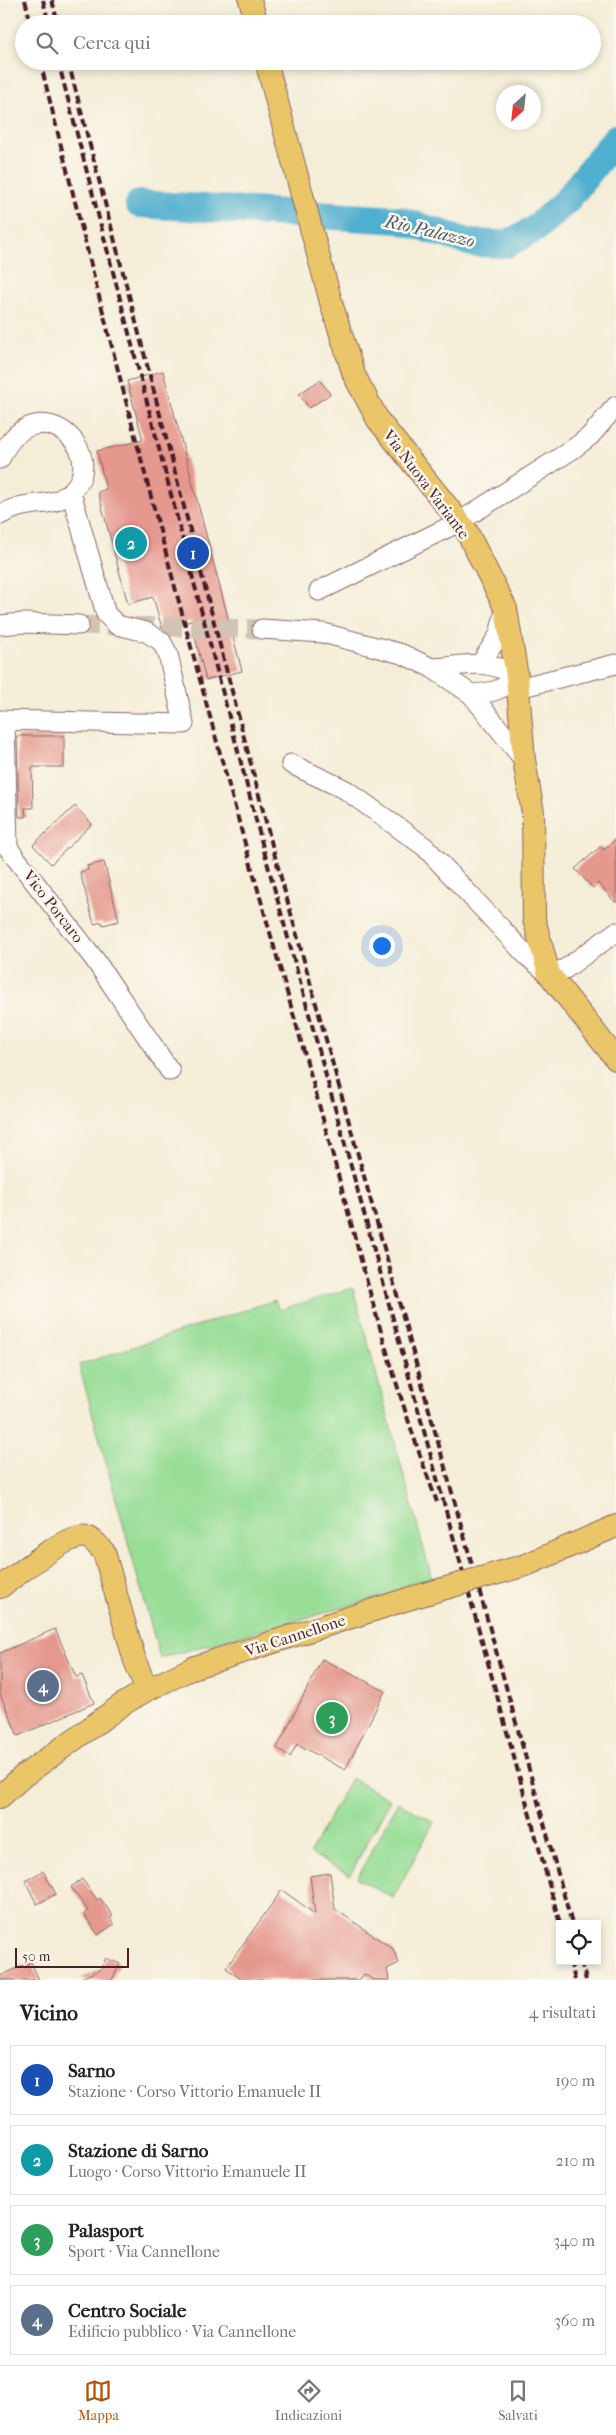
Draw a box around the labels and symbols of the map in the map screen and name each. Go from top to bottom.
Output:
north arrow [496,85,541,130]
water label: Rio Palazzo [382,211,477,252]
street label: Via Nuova Variante [379,425,474,543]
pin: 2 [115,524,147,562]
pin: 1 [177,534,209,572]
street label: Vico Porcaro [19,865,88,946]
your location [369,933,395,959]
street label: Via Cannellone [242,1610,348,1661]
pin: 4 [27,1667,59,1705]
pin: 3 [316,1699,348,1737]
scale bar [15,1945,129,1968]

